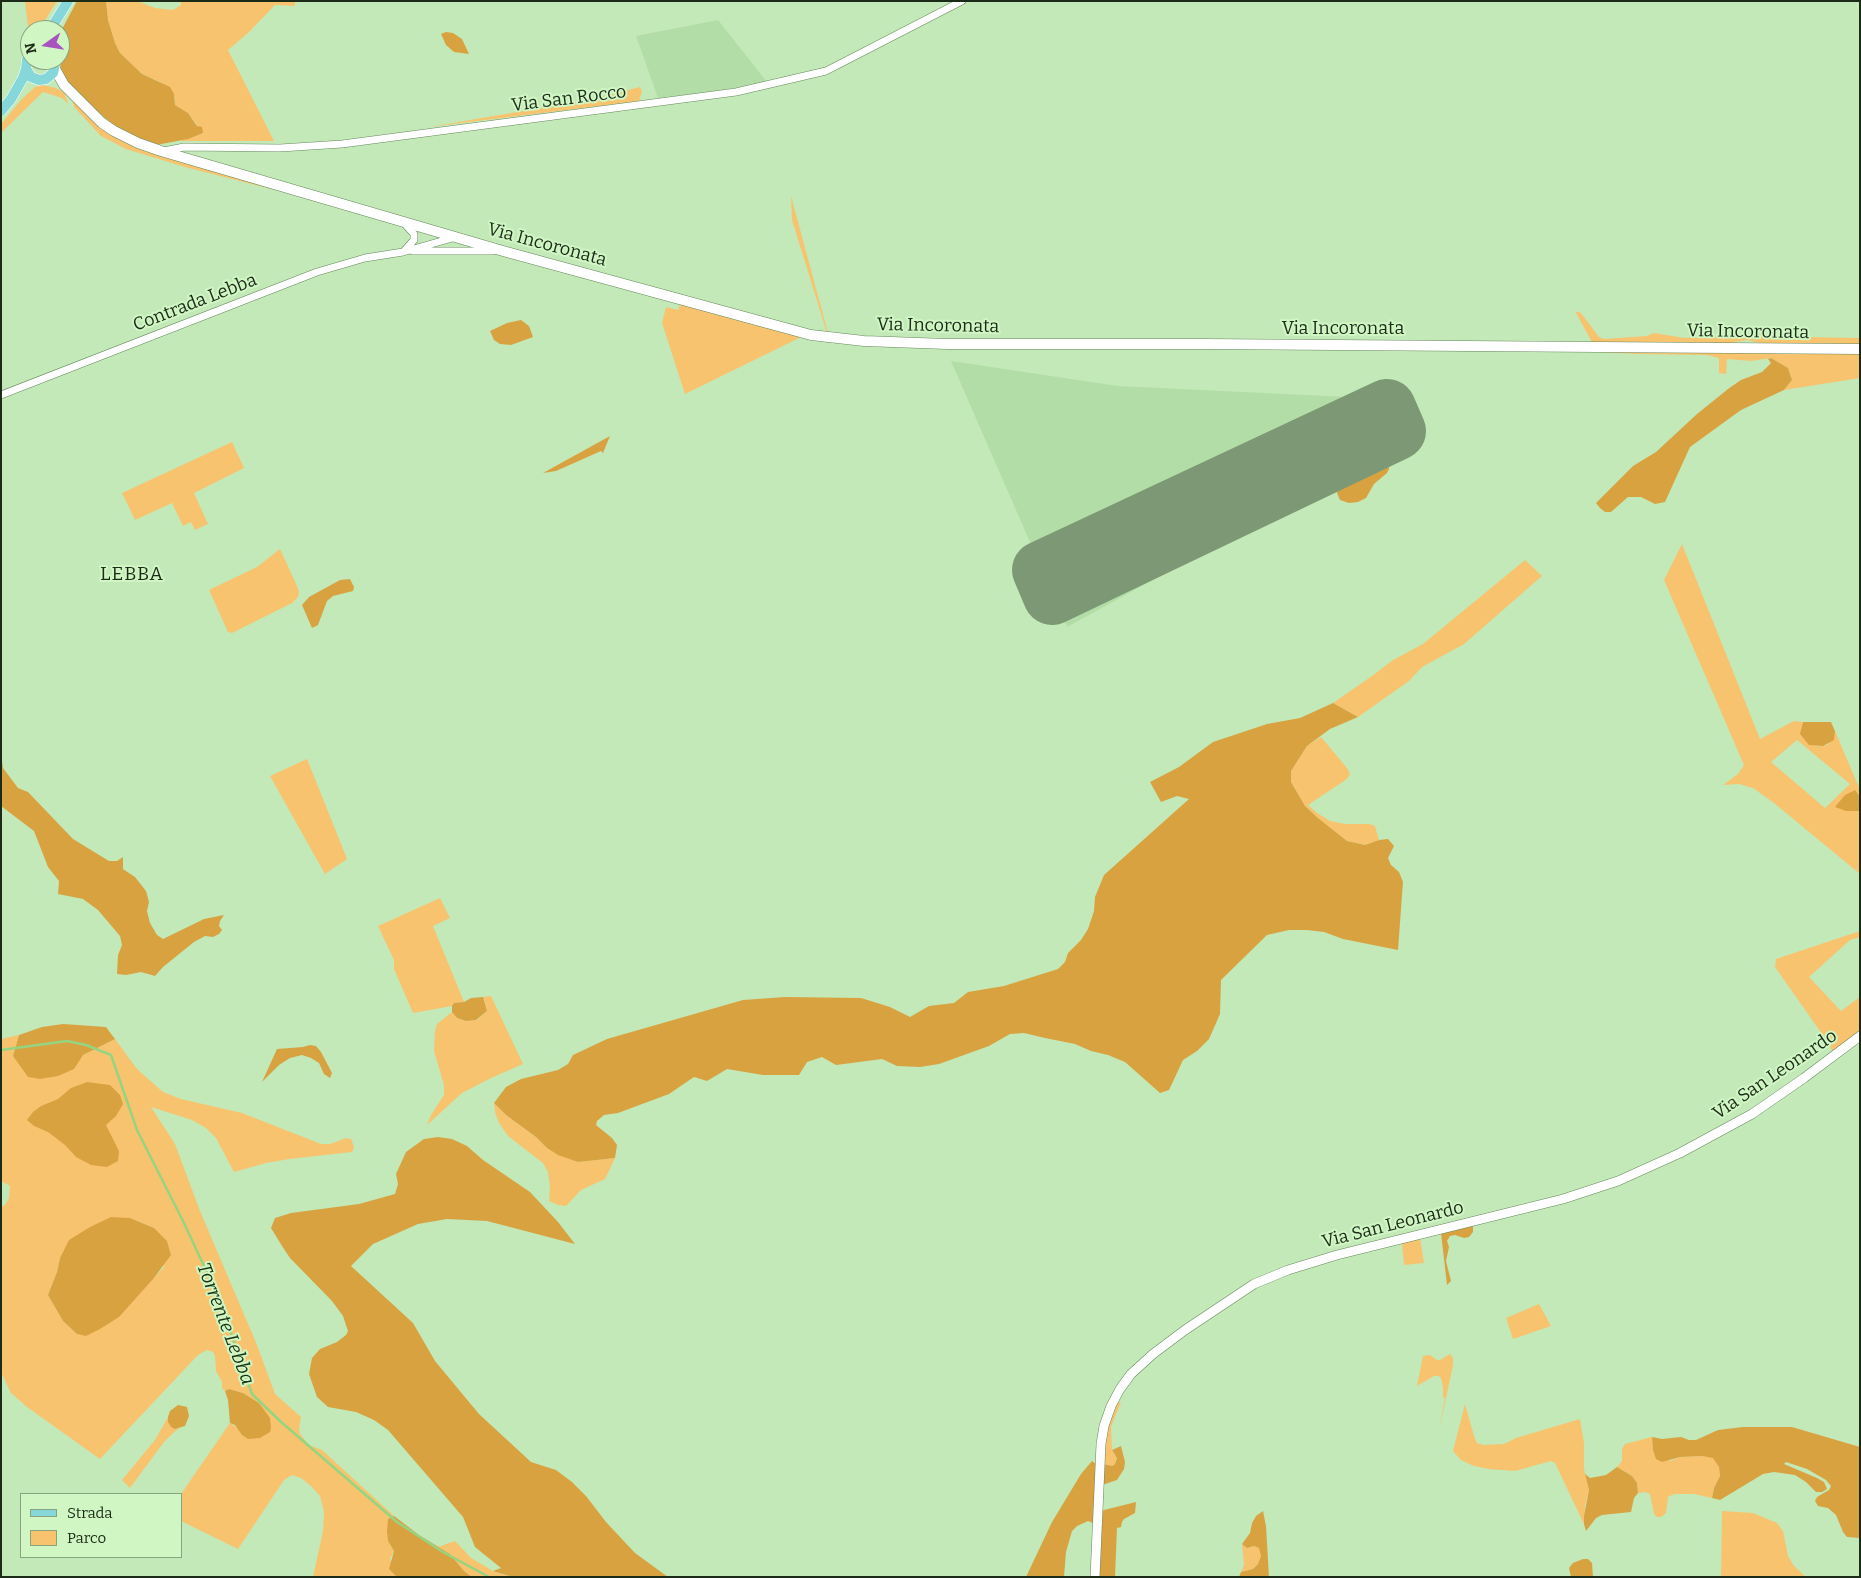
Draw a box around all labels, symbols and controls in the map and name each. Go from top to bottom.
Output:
north arrow [20,20,70,70]
text: N [21,41,40,55]
street label: Via San Rocco [510,81,628,117]
street label: Via Incoronata [485,219,609,271]
street label: Contrada Lebba [130,269,260,337]
street label: Via Incoronata [877,314,999,338]
street label: Via Incoronata [1282,318,1404,340]
street label: Via Incoronata [1687,320,1809,344]
district label: LEBBA [99,564,165,586]
street label: Via San Leonardo [1709,1025,1841,1125]
street label: Via San Leonardo [1320,1197,1466,1253]
water label: Torrente Lebba [191,1260,259,1388]
legend [20,1493,182,1558]
text: Strada [67,1504,113,1522]
text: Parco [67,1529,106,1547]

